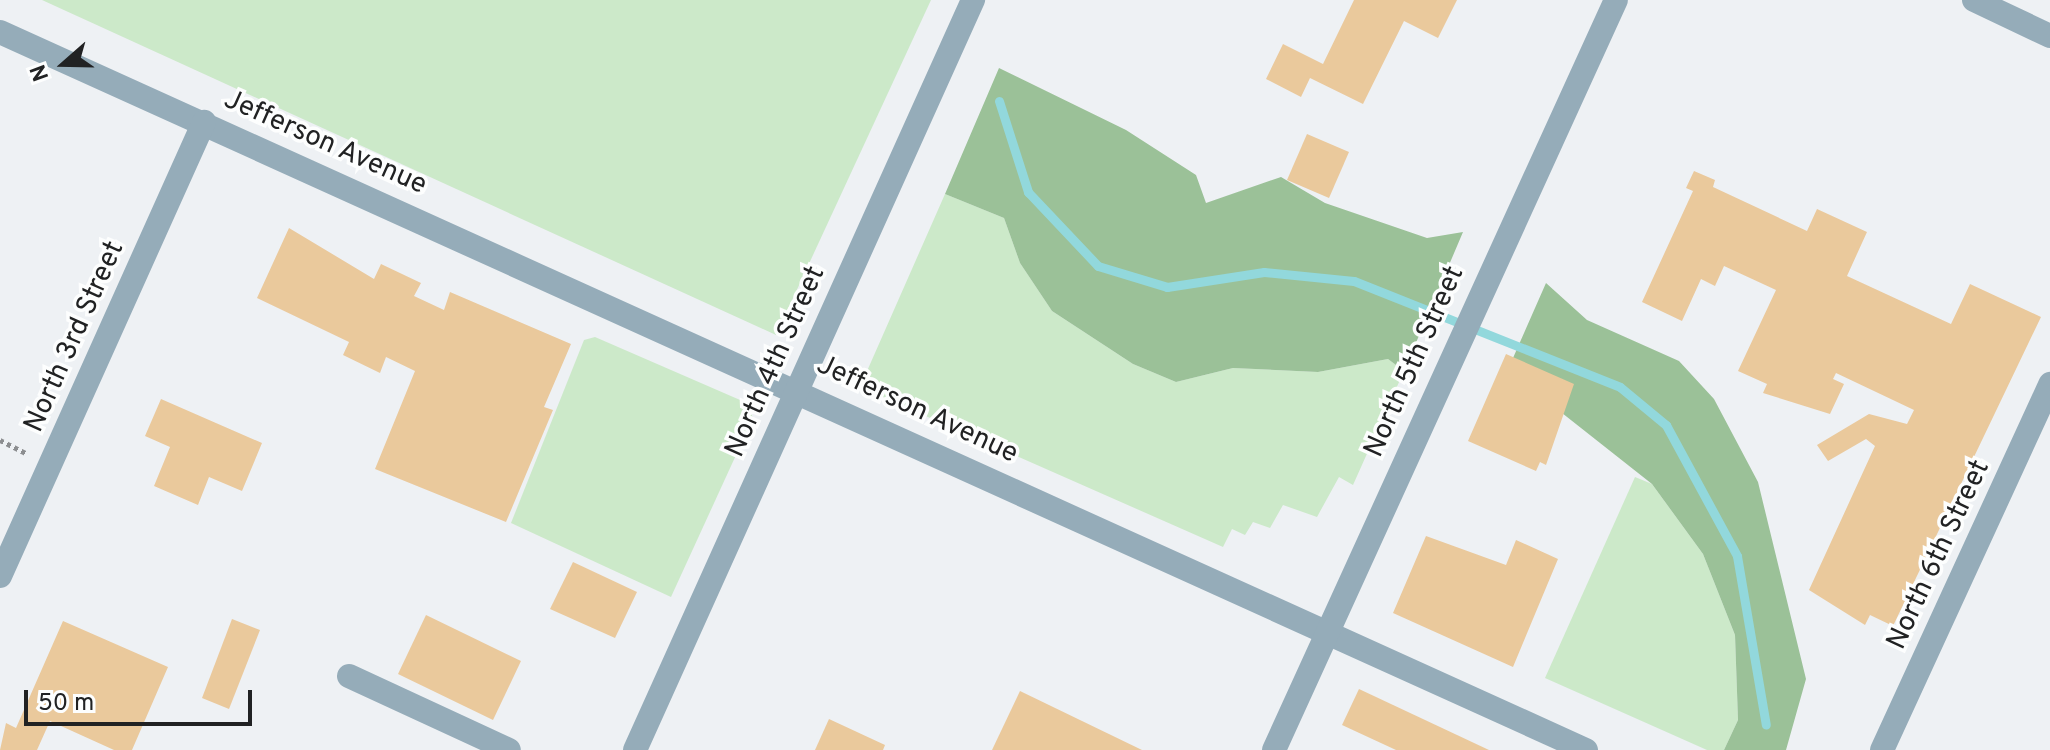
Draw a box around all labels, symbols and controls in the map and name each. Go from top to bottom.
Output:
north arrow [24,24,104,104]
text: N [26,60,56,84]
street label: Jefferson Avenue [218,83,432,203]
street label: North 3rd Street [18,236,132,438]
street label: North 4th Street [719,261,833,463]
street label: North 5th Street [1358,261,1472,463]
street label: Jefferson Avenue [810,348,1024,472]
street label: North 6th Street [1880,455,1998,655]
scale bar [28,674,256,724]
text: 50 m [38,689,94,719]

